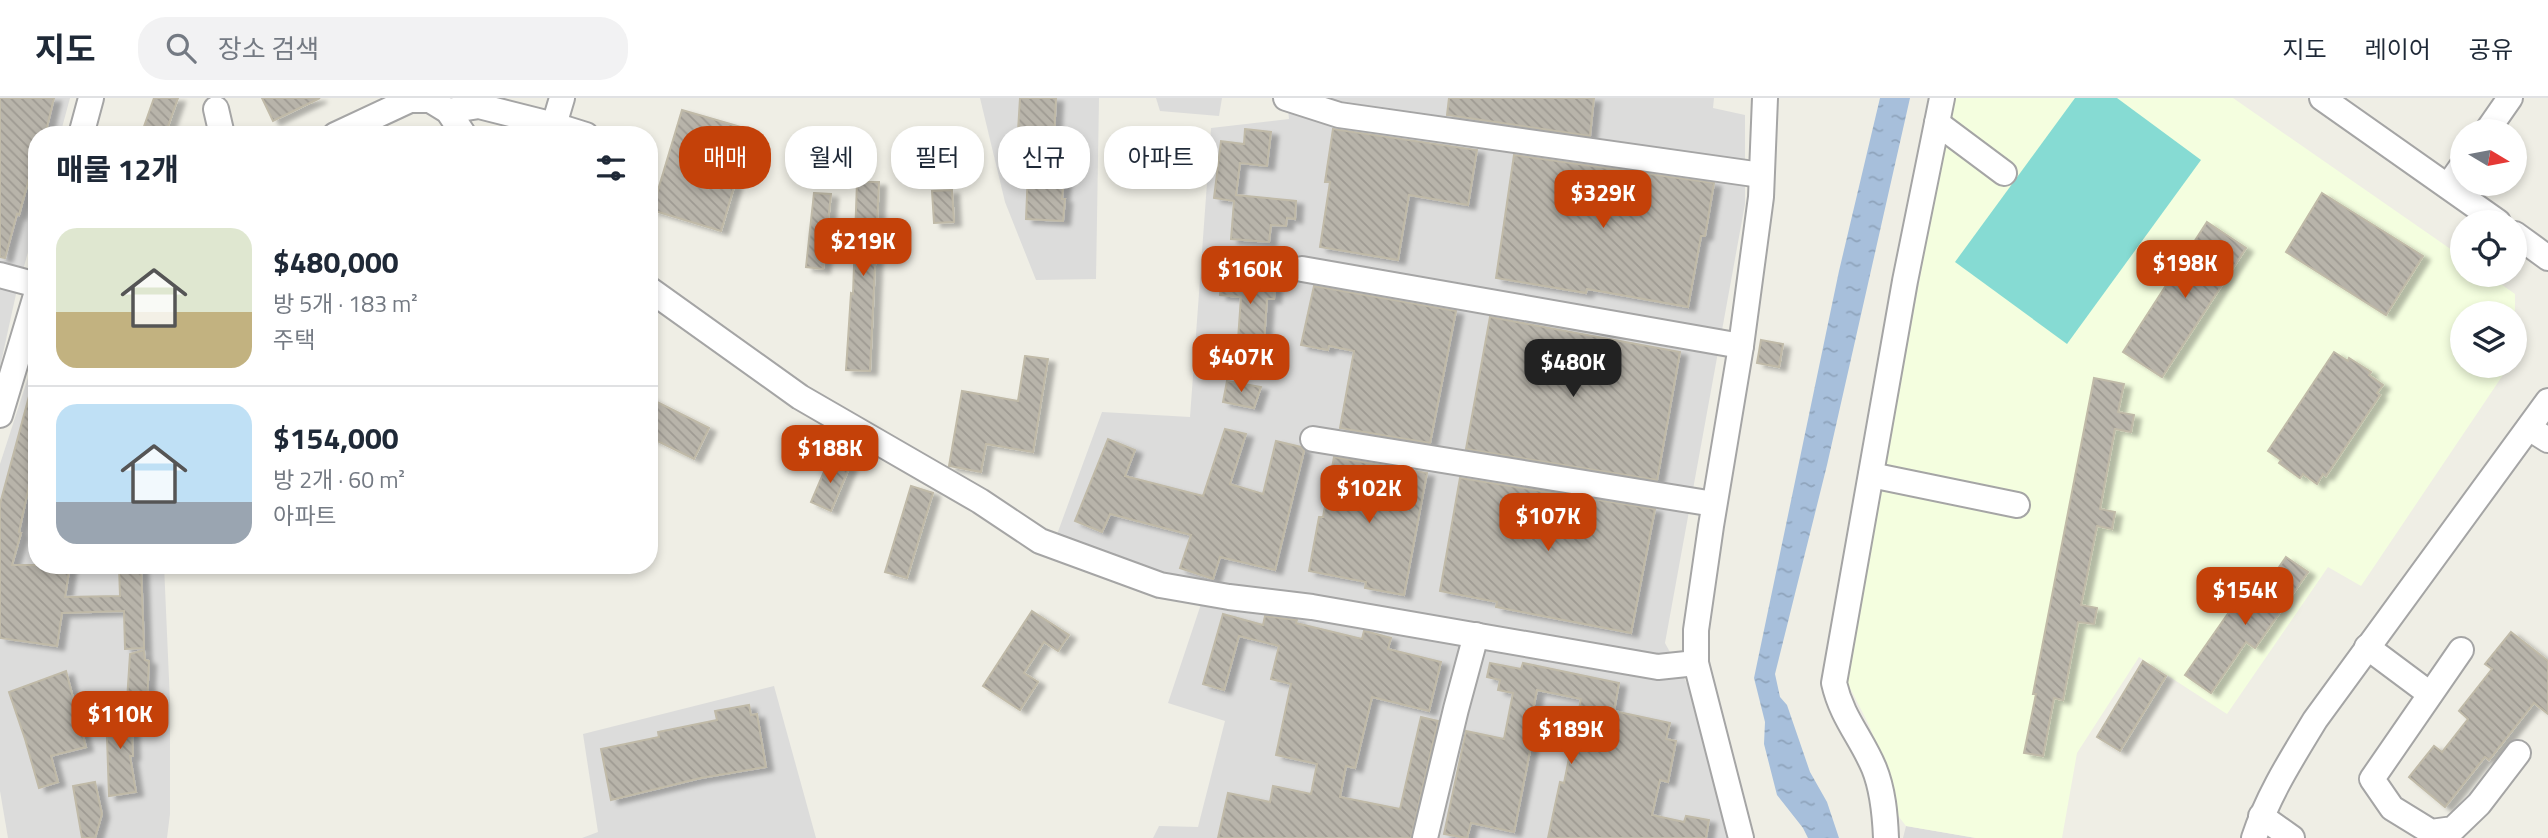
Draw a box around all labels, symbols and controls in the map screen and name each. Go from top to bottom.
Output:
search box [138,17,628,80]
text: 지도 [35,24,96,74]
icon: search [162,29,200,67]
text: 장소 검색 [218,29,319,68]
text: 지도 [2282,31,2327,67]
text: 레이어 [2365,31,2431,67]
text: 공유 [2469,31,2513,67]
north arrow [2450,119,2527,196]
map controls [2450,119,2527,378]
chip: 매매 [679,126,771,189]
chip: 월세 [785,126,877,189]
chip: 필터 [891,126,984,189]
chip: 신규 [998,126,1090,189]
chip: 아파트 [1104,126,1218,189]
text: 매물 12개 [56,146,179,192]
icon: filters [592,149,630,187]
pin: $329K [1554,170,1652,230]
text: $329K [1570,175,1636,210]
button: locate [2450,210,2527,287]
pin: $219K [814,218,912,278]
text: $219K [830,223,896,258]
text: $480,000 [273,239,399,285]
pin: $198K [2136,240,2234,300]
text: $198K [2152,245,2218,280]
pin: $160K [1201,246,1299,306]
text: $160K [1217,251,1283,286]
icon: home [112,256,196,340]
text: 방 5개 · 183 m² [273,286,418,321]
button: layers [2450,301,2527,378]
text: 주택 [273,322,315,357]
pin: $407K [1192,334,1290,394]
text: $407K [1208,339,1274,374]
pin: $480K [1524,340,1622,399]
text: $480K [1540,344,1606,379]
text: $154,000 [273,415,399,461]
pin: $188K [781,426,879,485]
text: $188K [797,430,863,465]
icon: home [112,432,196,516]
text: 방 2개 · 60 m² [273,462,405,497]
pin: $102K [1320,466,1418,525]
text: $102K [1336,470,1402,505]
pin: $107K [1499,494,1597,553]
text: 아파트 [273,498,336,533]
text: $107K [1515,498,1581,533]
pin: $154K [2196,568,2294,627]
text: $154K [2212,572,2278,607]
pin: $110K [71,692,169,751]
text: $110K [87,696,153,731]
pin: $189K [1522,706,1620,766]
text: $189K [1538,711,1604,746]

